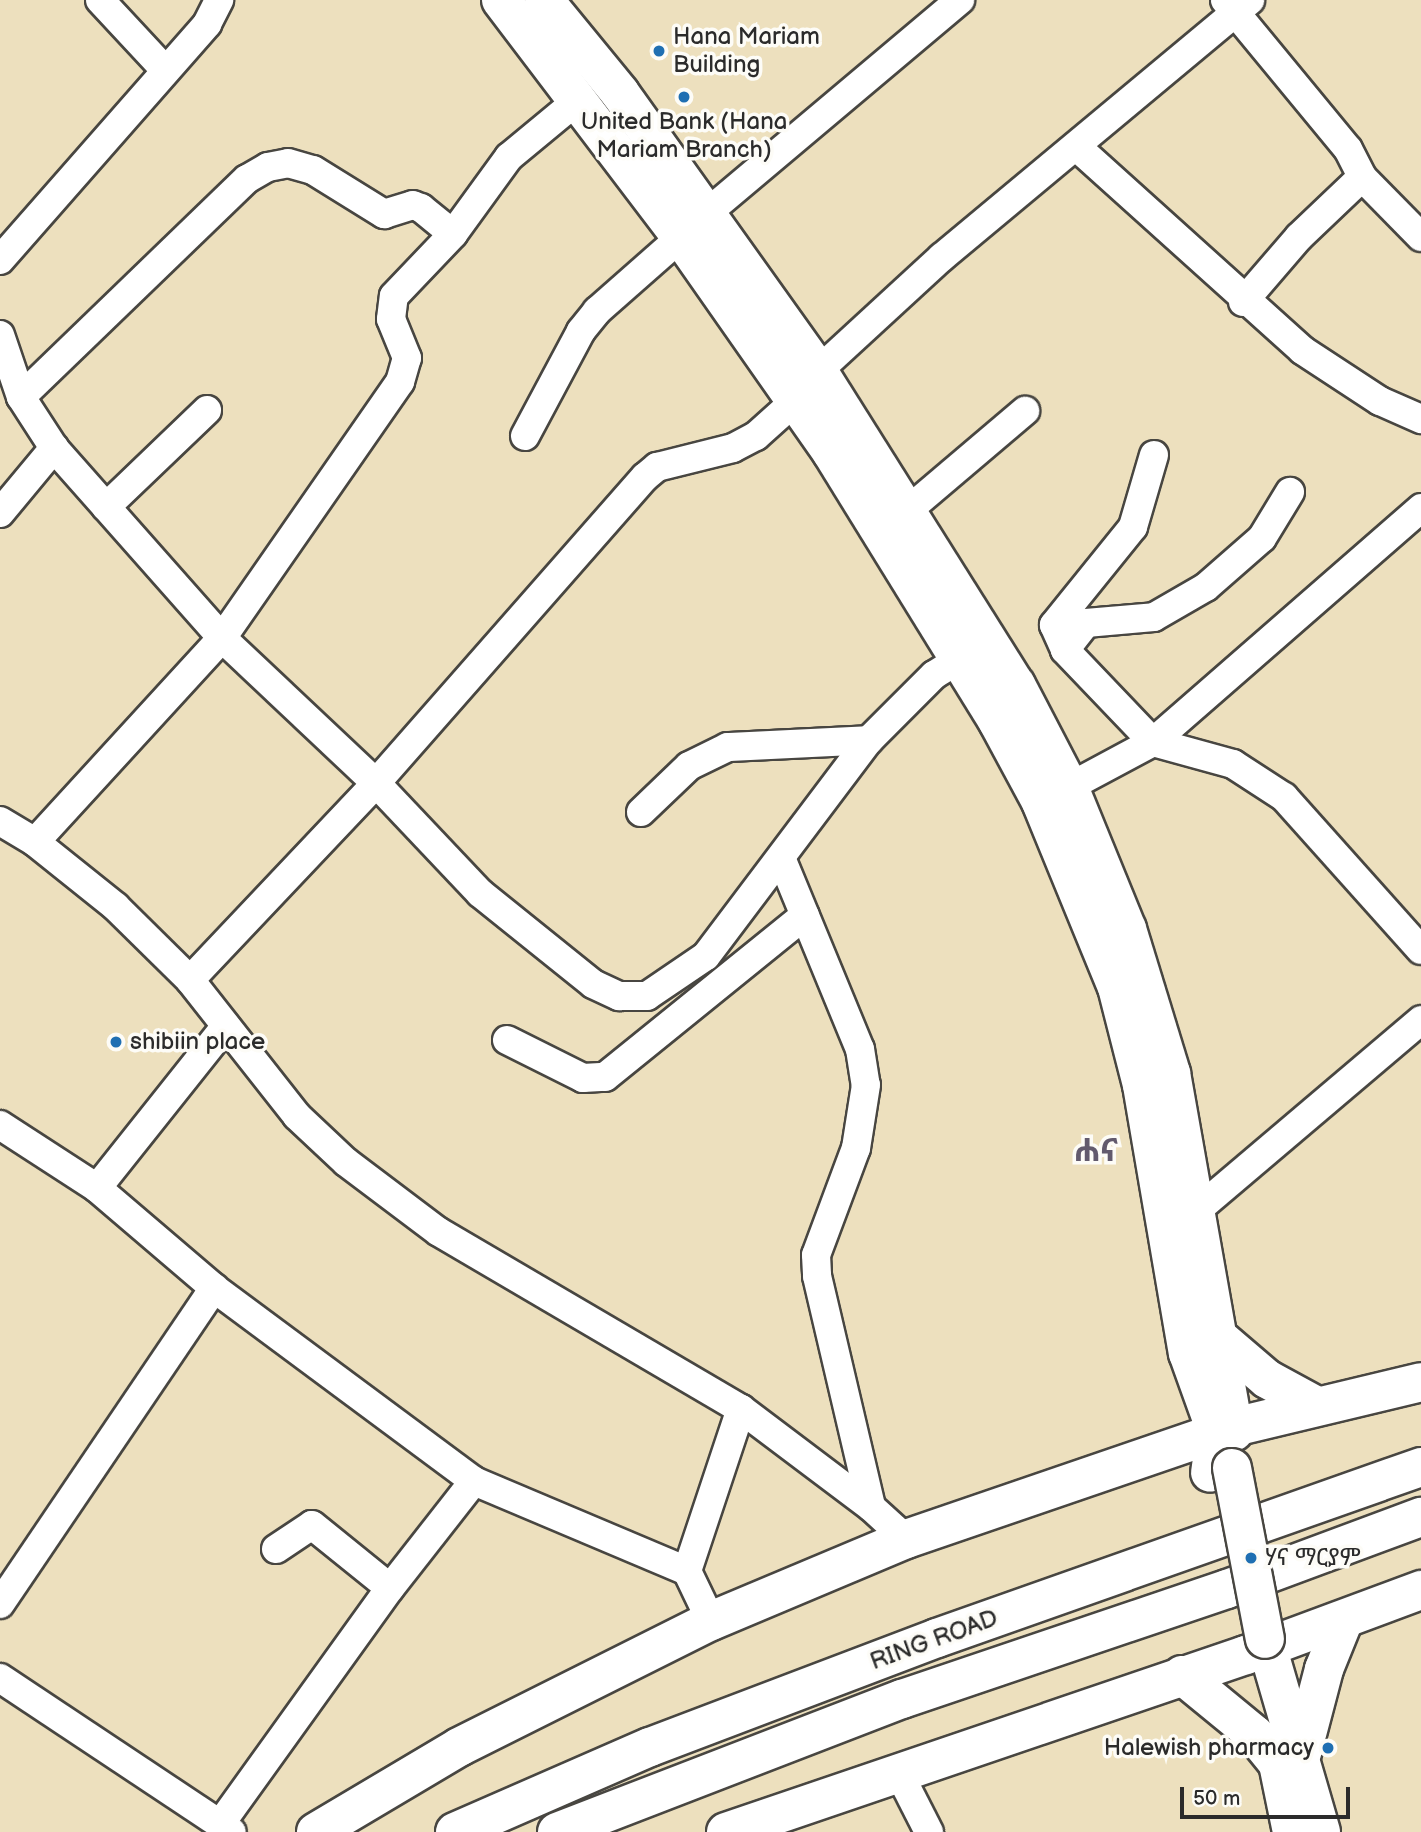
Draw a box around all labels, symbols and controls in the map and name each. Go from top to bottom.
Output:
place label: Hana Mariam Building [673,23,820,79]
marker: Hana Mariam Building [651,43,667,59]
marker: United Bank (Hana Mariam Branch) [676,89,692,105]
place label: United Bank (Hana Mariam Branch) [581,108,787,164]
place label: shibiin place [130,1028,265,1056]
marker: shibiin place [108,1034,124,1050]
district label: ሐና [1074,1133,1118,1171]
place label: ሃና ማርያም [1265,1544,1361,1572]
marker: ሃና ማርያም [1243,1550,1259,1566]
street label: RING ROAD [866,1604,1002,1676]
place label: Halewish pharmacy [1104,1734,1314,1762]
marker: Halewish pharmacy [1320,1740,1336,1756]
scale bar [1183,1772,1353,1816]
text: 50 m [1193,1786,1240,1811]

